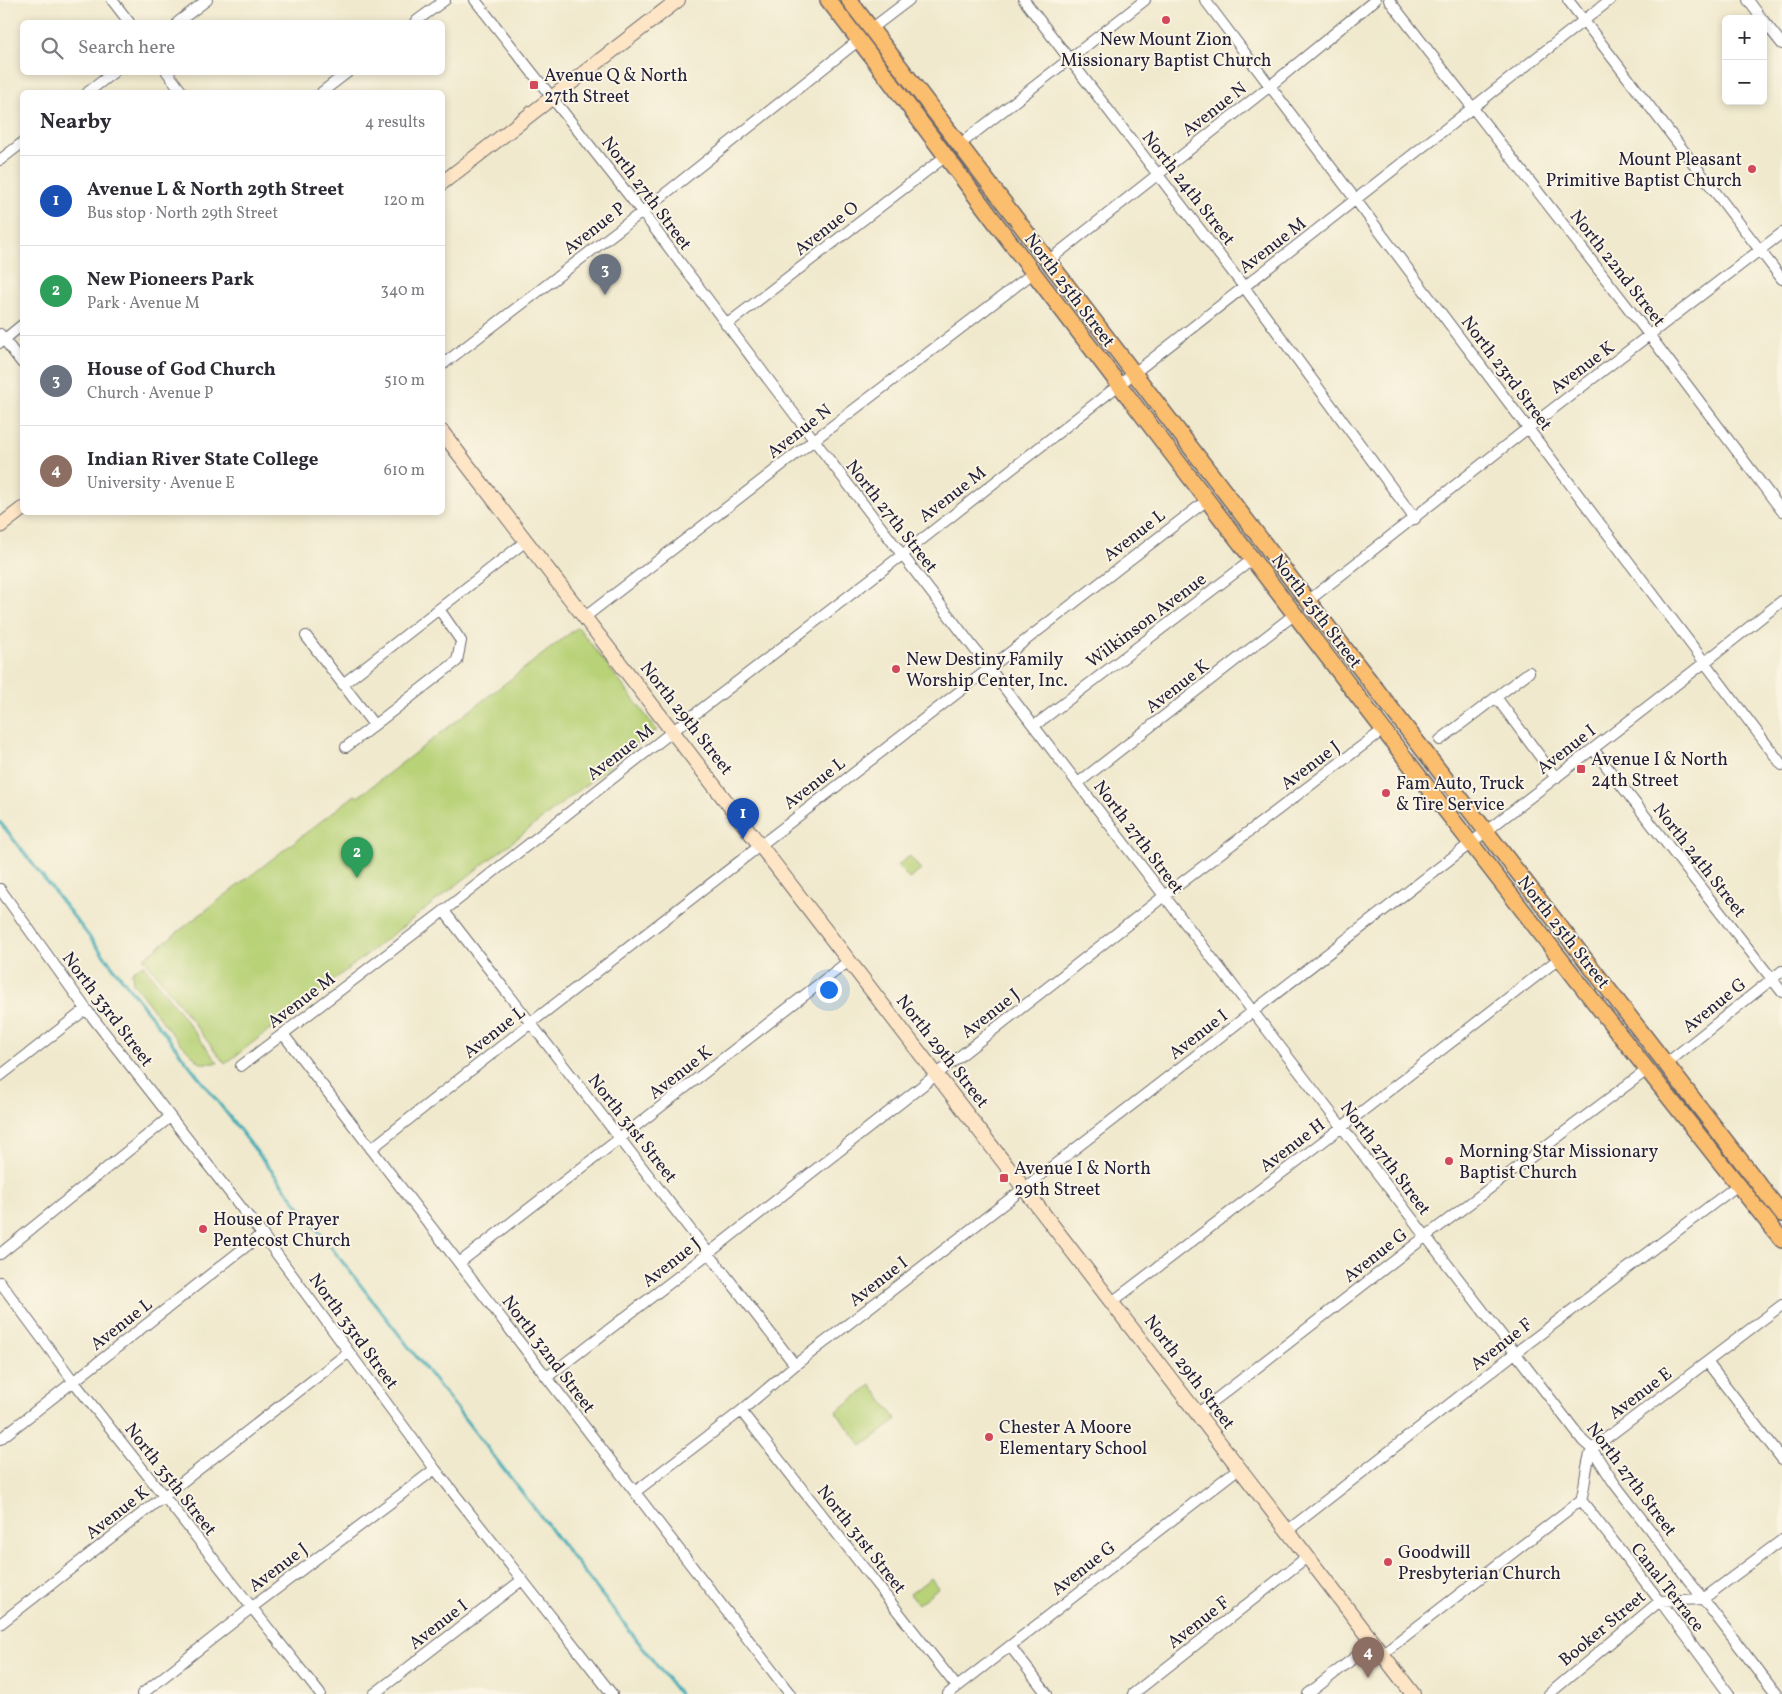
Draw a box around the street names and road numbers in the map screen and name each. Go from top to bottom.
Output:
street label: Avenue N [1177,77,1253,143]
street label: North 24th Street [1135,127,1240,251]
street label: North 27th Street [595,132,697,256]
street label: Avenue O [789,196,864,262]
street label: Avenue P [558,197,631,261]
street label: North 22nd Street [1563,205,1670,333]
street label: Avenue M [1234,212,1312,280]
street label: North 25th Street [1018,229,1120,353]
street label: North 23rd Street [1454,311,1557,437]
street label: Avenue K [1546,336,1620,401]
street label: Avenue N [762,399,838,465]
street label: North 27th Street [839,455,943,579]
street label: Avenue M [914,461,992,529]
street label: Avenue L [1099,504,1171,568]
street label: North 25th Street [1265,550,1367,674]
street label: Wilkinson Avenue [1082,568,1212,675]
street label: Avenue K [1141,654,1215,720]
street label: North 29th Street [634,657,738,781]
street label: Avenue M [582,719,660,787]
street label: Avenue I [1532,719,1602,781]
street label: Avenue J [1276,736,1346,797]
street label: Avenue L [779,752,851,816]
street label: North 27th Street [1087,776,1189,900]
street label: North 24th Street [1646,799,1751,923]
street label: North 25th Street [1511,871,1615,995]
street label: North 33rd Street [55,947,158,1073]
street label: Avenue M [263,967,341,1035]
street label: Avenue G [1678,973,1752,1040]
street label: Avenue J [956,983,1026,1045]
street label: North 29th Street [890,990,994,1114]
street label: Avenue L [459,1001,531,1065]
street label: Avenue I [1164,1004,1234,1066]
street label: Avenue K [644,1040,718,1106]
street label: North 31st Street [581,1069,682,1189]
street label: North 27th Street [1334,1097,1436,1221]
street label: Avenue H [1255,1113,1331,1179]
street label: Avenue G [1338,1223,1413,1289]
street label: Avenue J [637,1232,707,1294]
street label: Avenue I [844,1251,914,1313]
street label: North 33rd Street [302,1269,403,1395]
street label: North 32nd Street [495,1291,600,1419]
street label: Avenue L [86,1293,158,1357]
street label: North 29th Street [1137,1310,1240,1435]
street label: Avenue F [1466,1313,1538,1377]
street label: Avenue E [1604,1362,1678,1426]
street label: North 35th Street [118,1418,222,1542]
street label: North 27th Street [1580,1418,1682,1542]
street label: Avenue K [81,1480,155,1546]
street label: North 31st Street [810,1480,911,1600]
street label: Avenue G [1046,1536,1121,1602]
street label: Avenue J [244,1538,314,1599]
street label: Canal Terrace [1624,1538,1710,1638]
street label: Booker Street [1554,1585,1652,1673]
street label: Avenue F [1163,1591,1235,1655]
street label: Avenue I [404,1594,474,1656]

